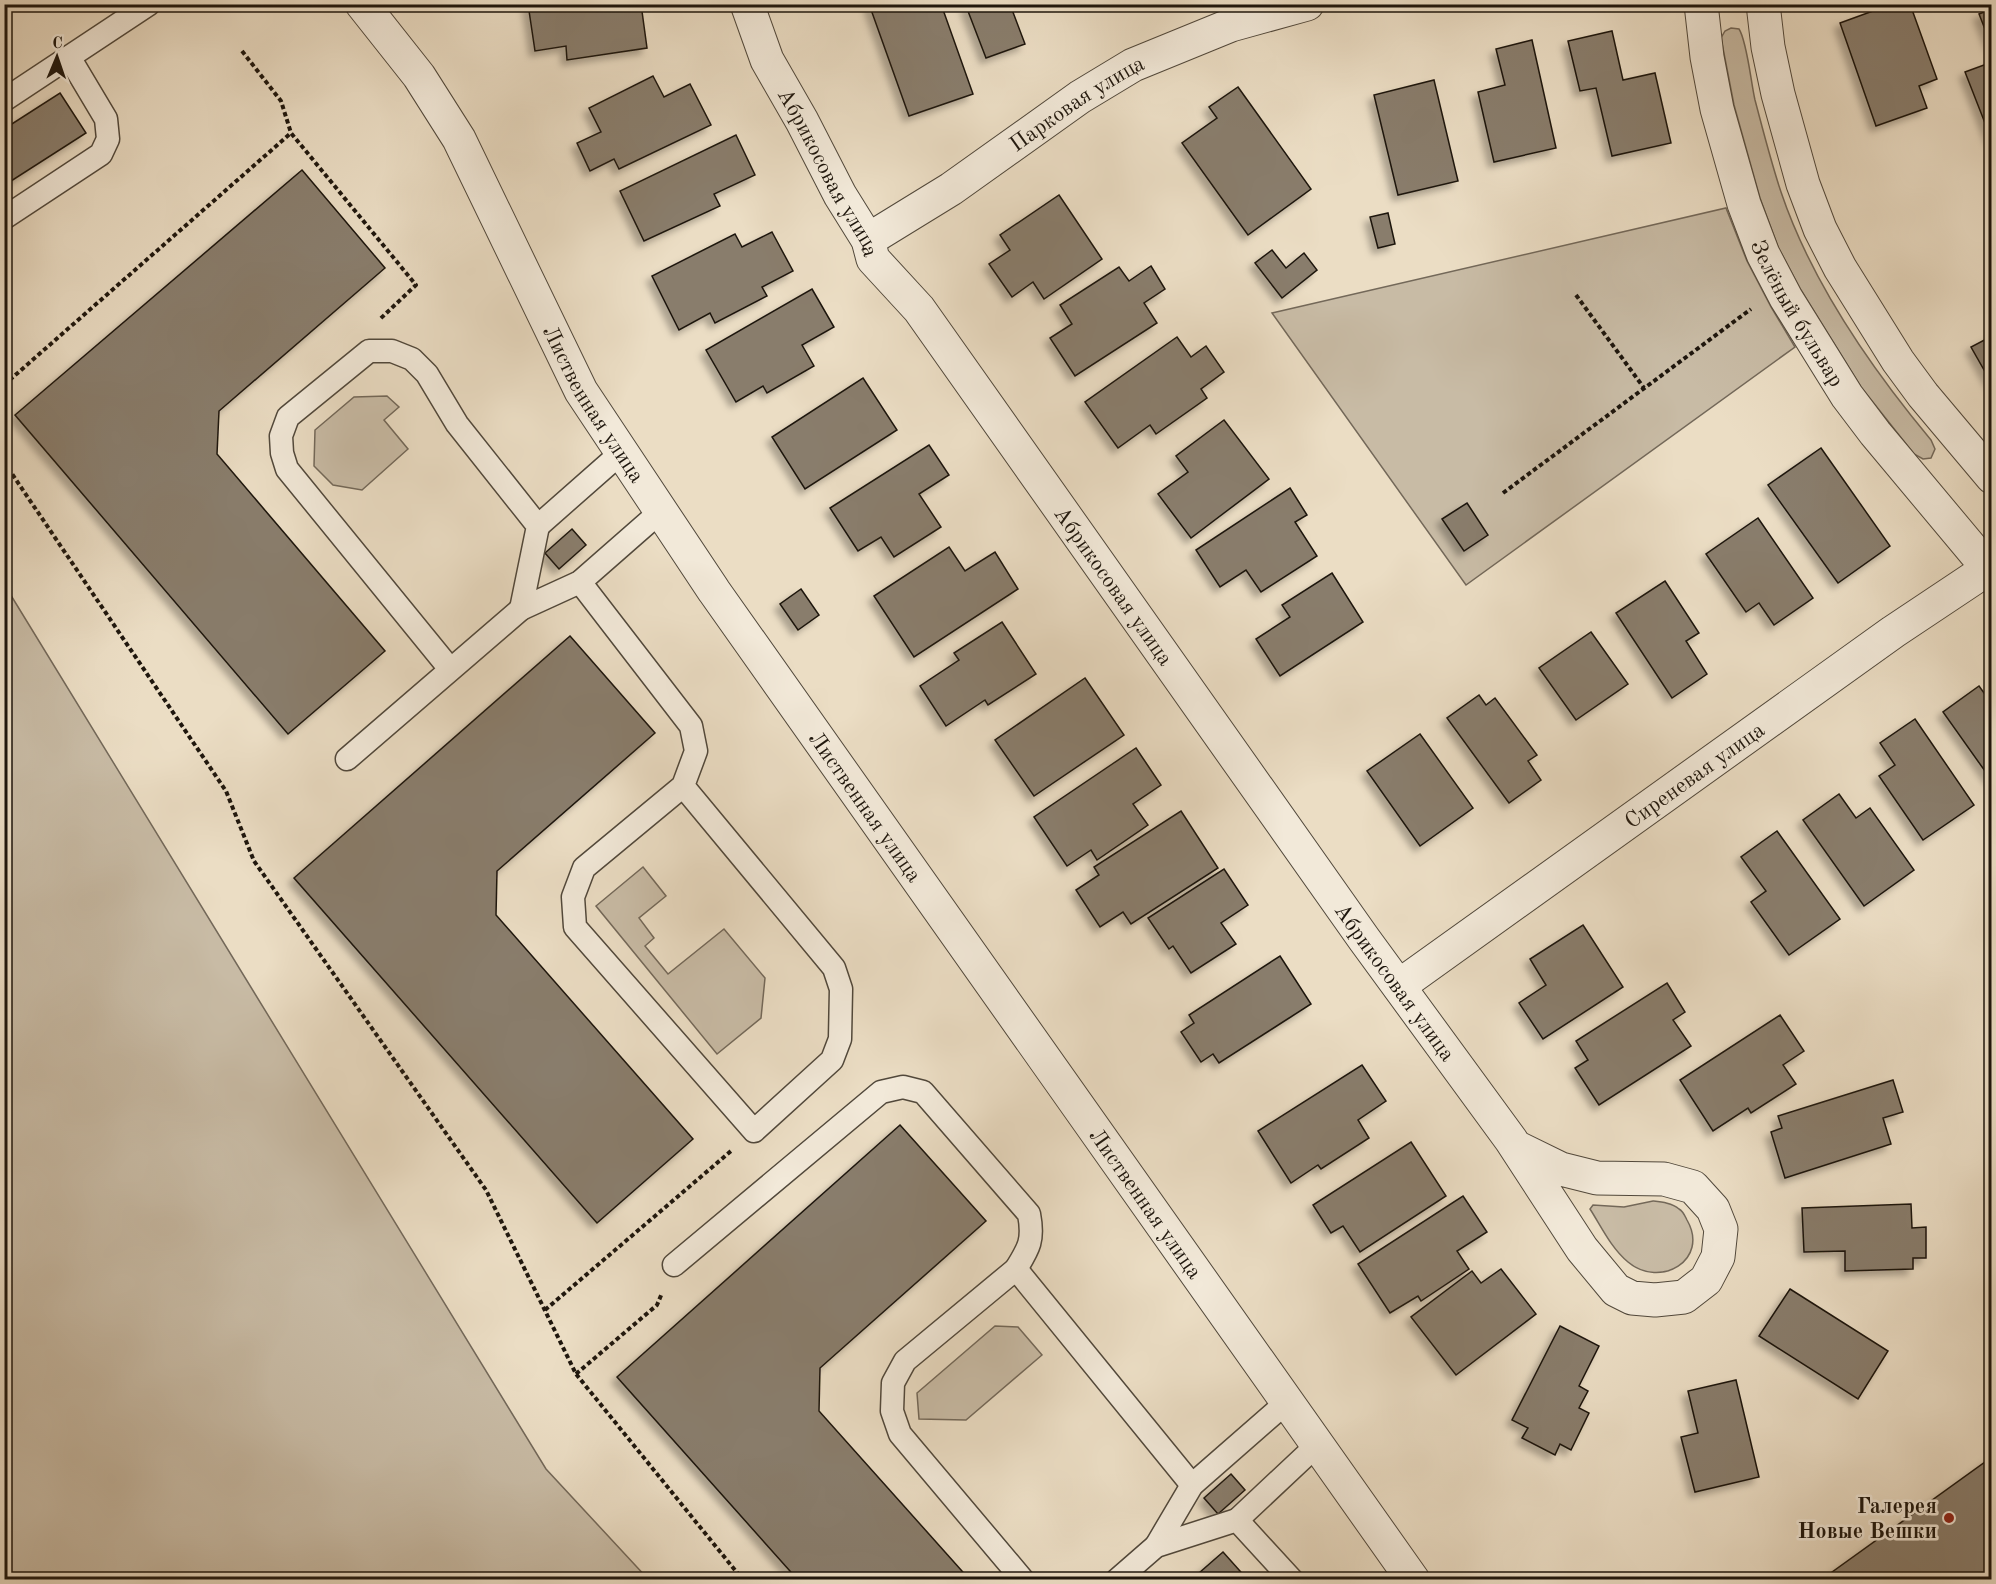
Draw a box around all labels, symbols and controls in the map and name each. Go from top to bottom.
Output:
north arrow [27,27,87,87]
text: С [52,36,63,52]
street label: Парковая улица [1006,53,1148,157]
street label: Абрикосовая улица [773,85,881,259]
street label: Зелёный бульвар [1746,238,1847,391]
street label: Лиственная улица [538,323,648,487]
street label: Абрикосовая улица [1049,503,1176,670]
street label: Сиреневая улица [1621,719,1769,833]
street label: Лиственная улица [804,728,925,887]
street label: Абрикосовая улица [1330,900,1458,1066]
street label: Лиственная улица [1084,1125,1205,1283]
place label: Галерея Новые Вешки [1797,1496,1937,1543]
marker: Галерея Новые Вешки [1942,1511,1956,1525]

